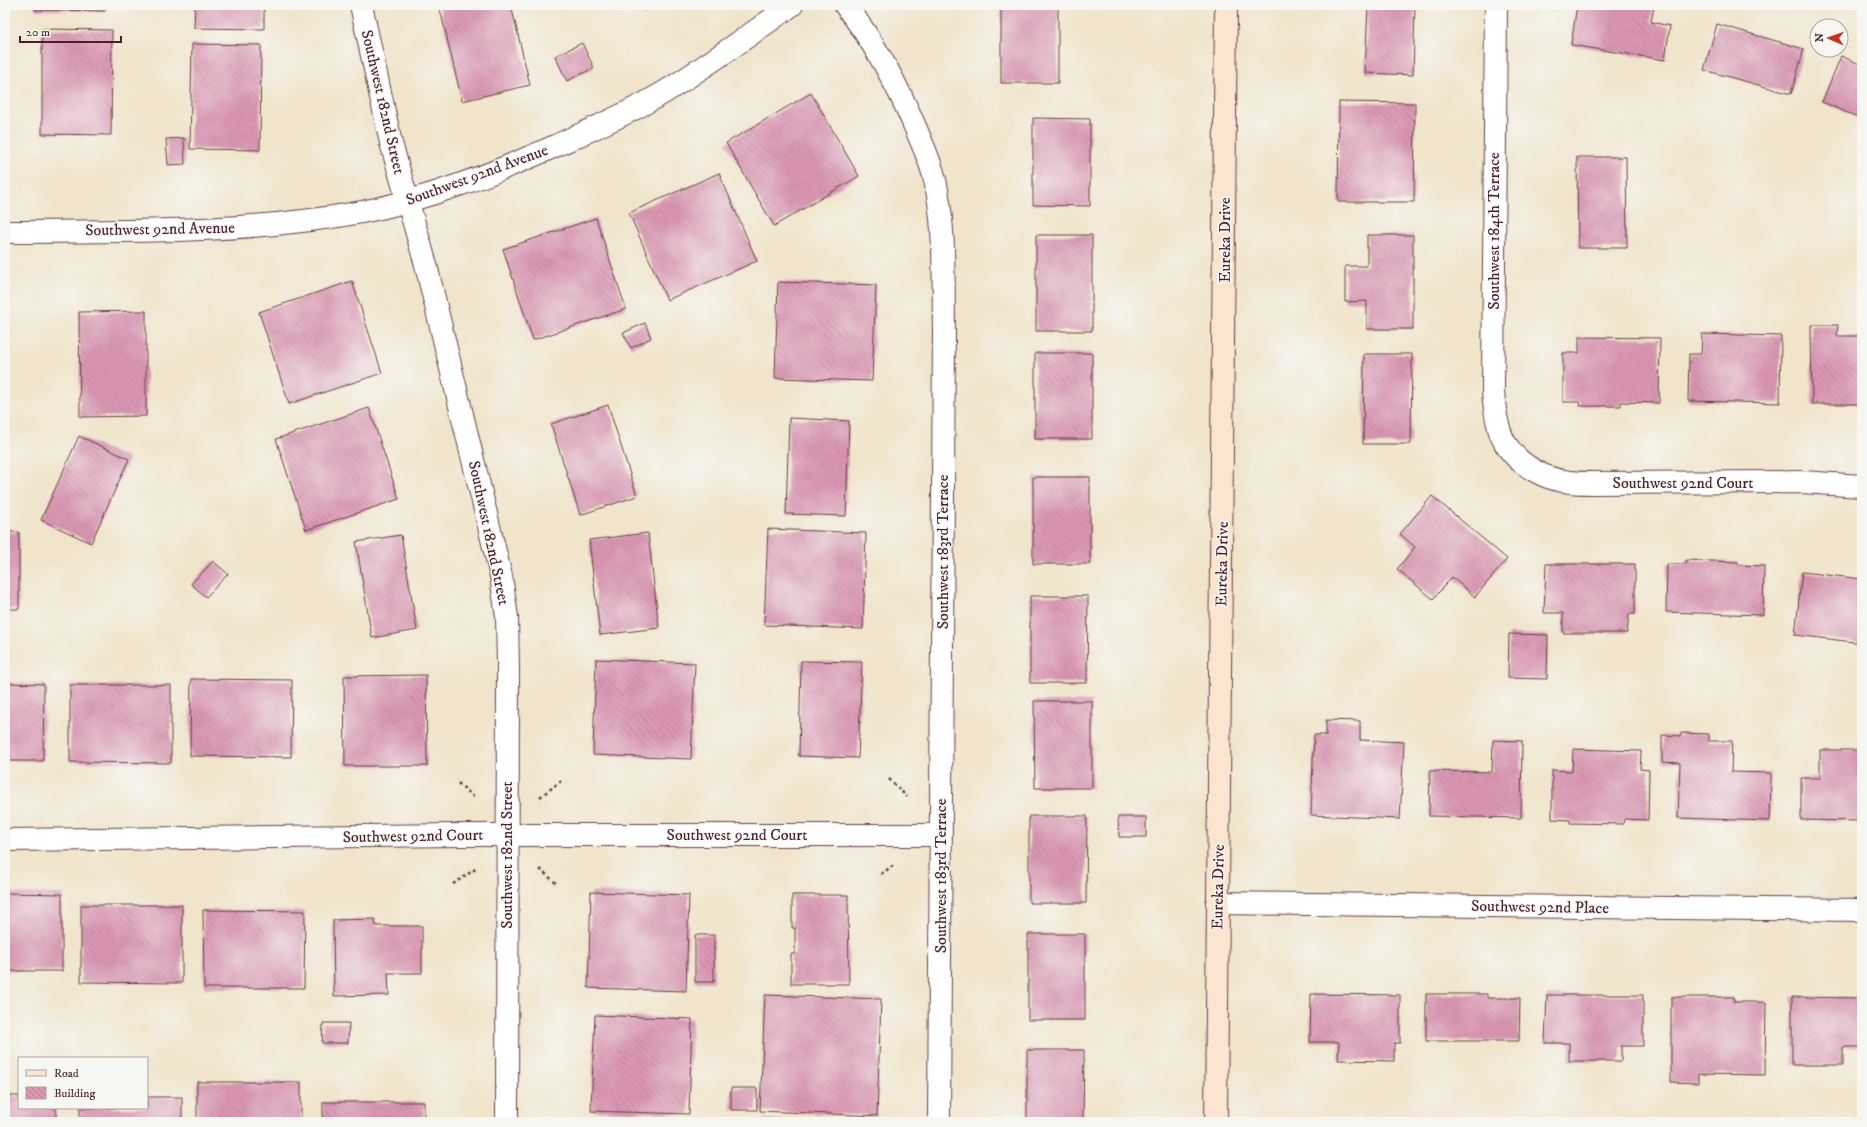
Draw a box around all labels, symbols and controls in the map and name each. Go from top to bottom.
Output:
scale bar [20,18,121,44]
north arrow [1809,18,1849,58]
text: 20 m [26,25,50,40]
street label: Southwest 182nd Street [357,28,409,176]
text: N [1813,33,1827,42]
street label: Southwest 92nd Avenue [403,140,551,210]
street label: Southwest 184th Terrace [1484,152,1504,310]
street label: Eureka Drive [1215,197,1235,283]
street label: Southwest 92nd Avenue [85,218,235,240]
street label: Southwest 182nd Street [464,459,514,607]
street label: Southwest 92nd Court [1613,473,1753,493]
street label: Southwest 183rd Terrace [933,474,953,629]
street label: Eureka Drive [1211,521,1233,607]
street label: Southwest 182nd Street [497,781,517,929]
street label: Southwest 183rd Terrace [931,798,951,953]
street label: Southwest 92nd Court [342,825,484,847]
street label: Southwest 92nd Court [667,825,807,845]
street label: Eureka Drive [1207,844,1229,930]
street label: Southwest 92nd Place [1471,896,1610,918]
legend [18,1057,148,1109]
text: Road [54,1066,79,1081]
text: Building [54,1086,95,1101]

